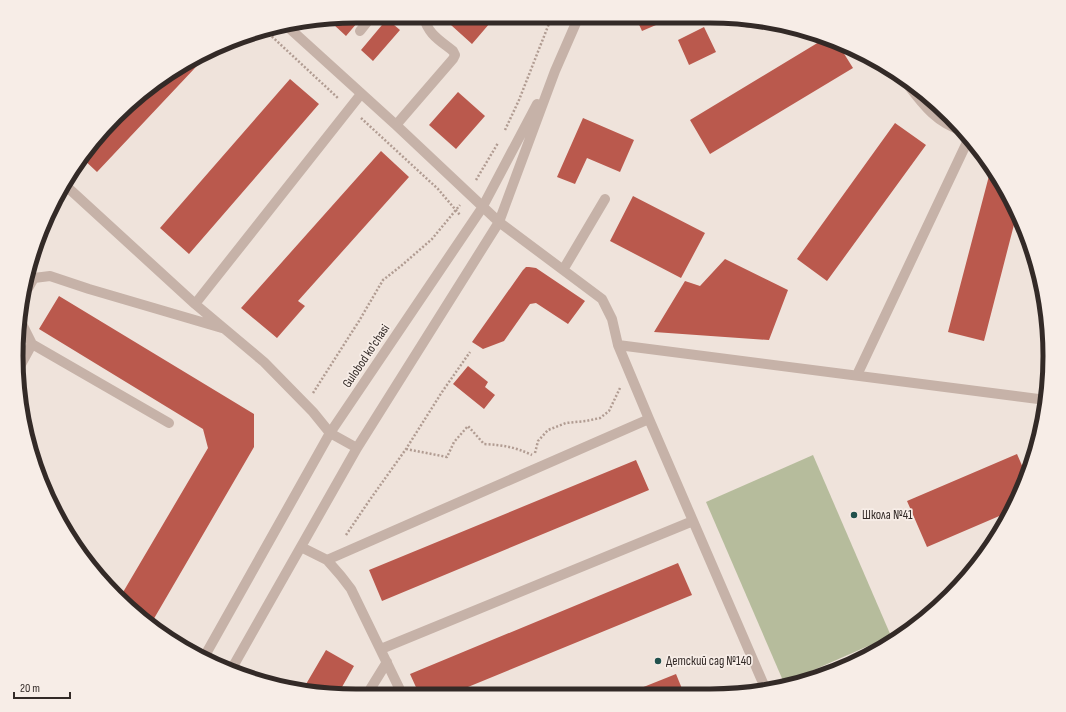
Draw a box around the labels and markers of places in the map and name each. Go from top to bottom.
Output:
place label: Школа №41 [862,507,913,523]
marker: Школа №41 [849,510,859,520]
place label: Детский сад №140 [666,653,752,669]
marker: Детский сад №140 [653,656,663,666]

